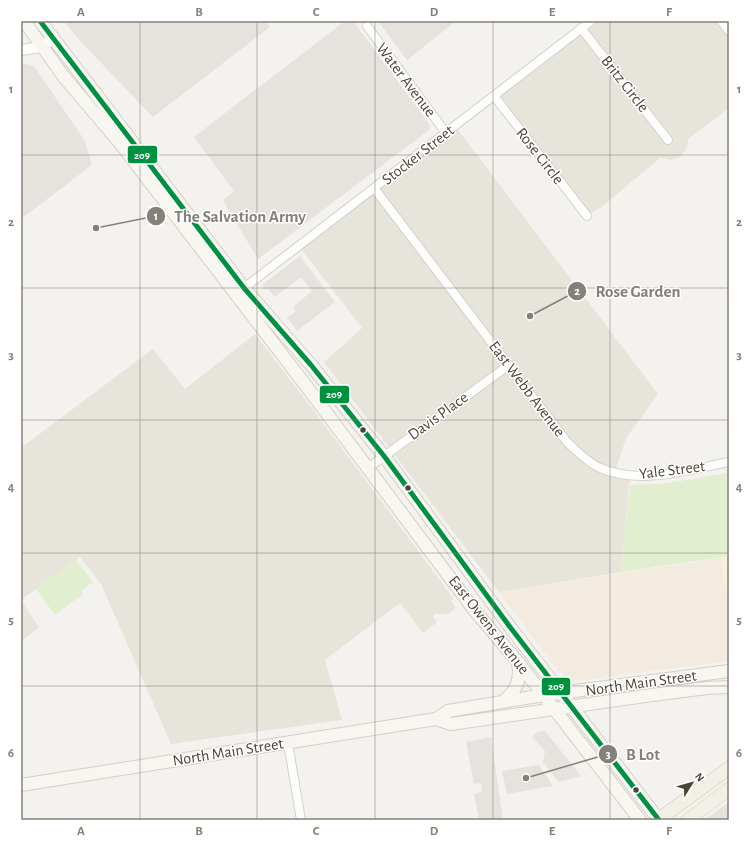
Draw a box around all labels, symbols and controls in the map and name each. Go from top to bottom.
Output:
text: A [77,6,85,19]
text: B [195,6,203,19]
text: C [313,6,320,19]
text: D [430,6,439,19]
text: E [549,6,556,19]
text: F [666,6,673,19]
street label: Water Avenue [373,40,439,120]
street label: Britz Circle [598,53,652,115]
text: 1 [9,83,13,96]
text: 1 [737,83,741,96]
street label: Stocker Street [379,122,457,188]
street label: Rose Circle [513,125,567,187]
line badge: 209 [127,145,158,164]
text: 209 [134,150,150,161]
callout: The Salvation Army [146,201,314,230]
text: The Salvation Army [174,208,306,226]
text: 1 [154,210,158,222]
text: 2 [8,216,14,229]
text: 2 [736,216,742,229]
callout: Rose Garden [567,276,688,305]
text: Rose Garden [596,283,680,300]
text: 2 [574,285,580,297]
street label: East Webb Avenue [486,338,568,440]
text: 3 [8,349,14,362]
text: 3 [736,349,742,362]
line badge: 209 [319,385,350,404]
text: 209 [326,389,342,400]
street label: Davis Place [405,389,471,443]
unlabelled marker [358,425,368,435]
street label: Yale Street [638,458,706,482]
text: 4 [8,481,15,494]
text: 4 [736,481,743,494]
unlabelled marker [403,483,413,493]
street label: East Owens Avenue [446,573,532,677]
text: 5 [8,614,14,627]
text: 5 [736,614,742,627]
street label: North Main Street [585,667,697,699]
line badge: 209 [541,677,571,696]
text: 209 [548,681,564,692]
street label: North Main Street [172,735,284,769]
callout: B Lot [598,739,667,768]
text: B Lot [626,746,660,763]
text: 6 [8,747,14,760]
text: 6 [736,747,742,760]
text: 3 [605,748,611,760]
north arrow [672,763,712,803]
text: N [693,771,706,784]
unlabelled marker [631,785,641,795]
text: A [77,825,85,838]
text: B [195,825,203,838]
text: C [313,825,320,838]
text: D [430,825,439,838]
text: E [549,825,556,838]
text: F [666,825,673,838]

